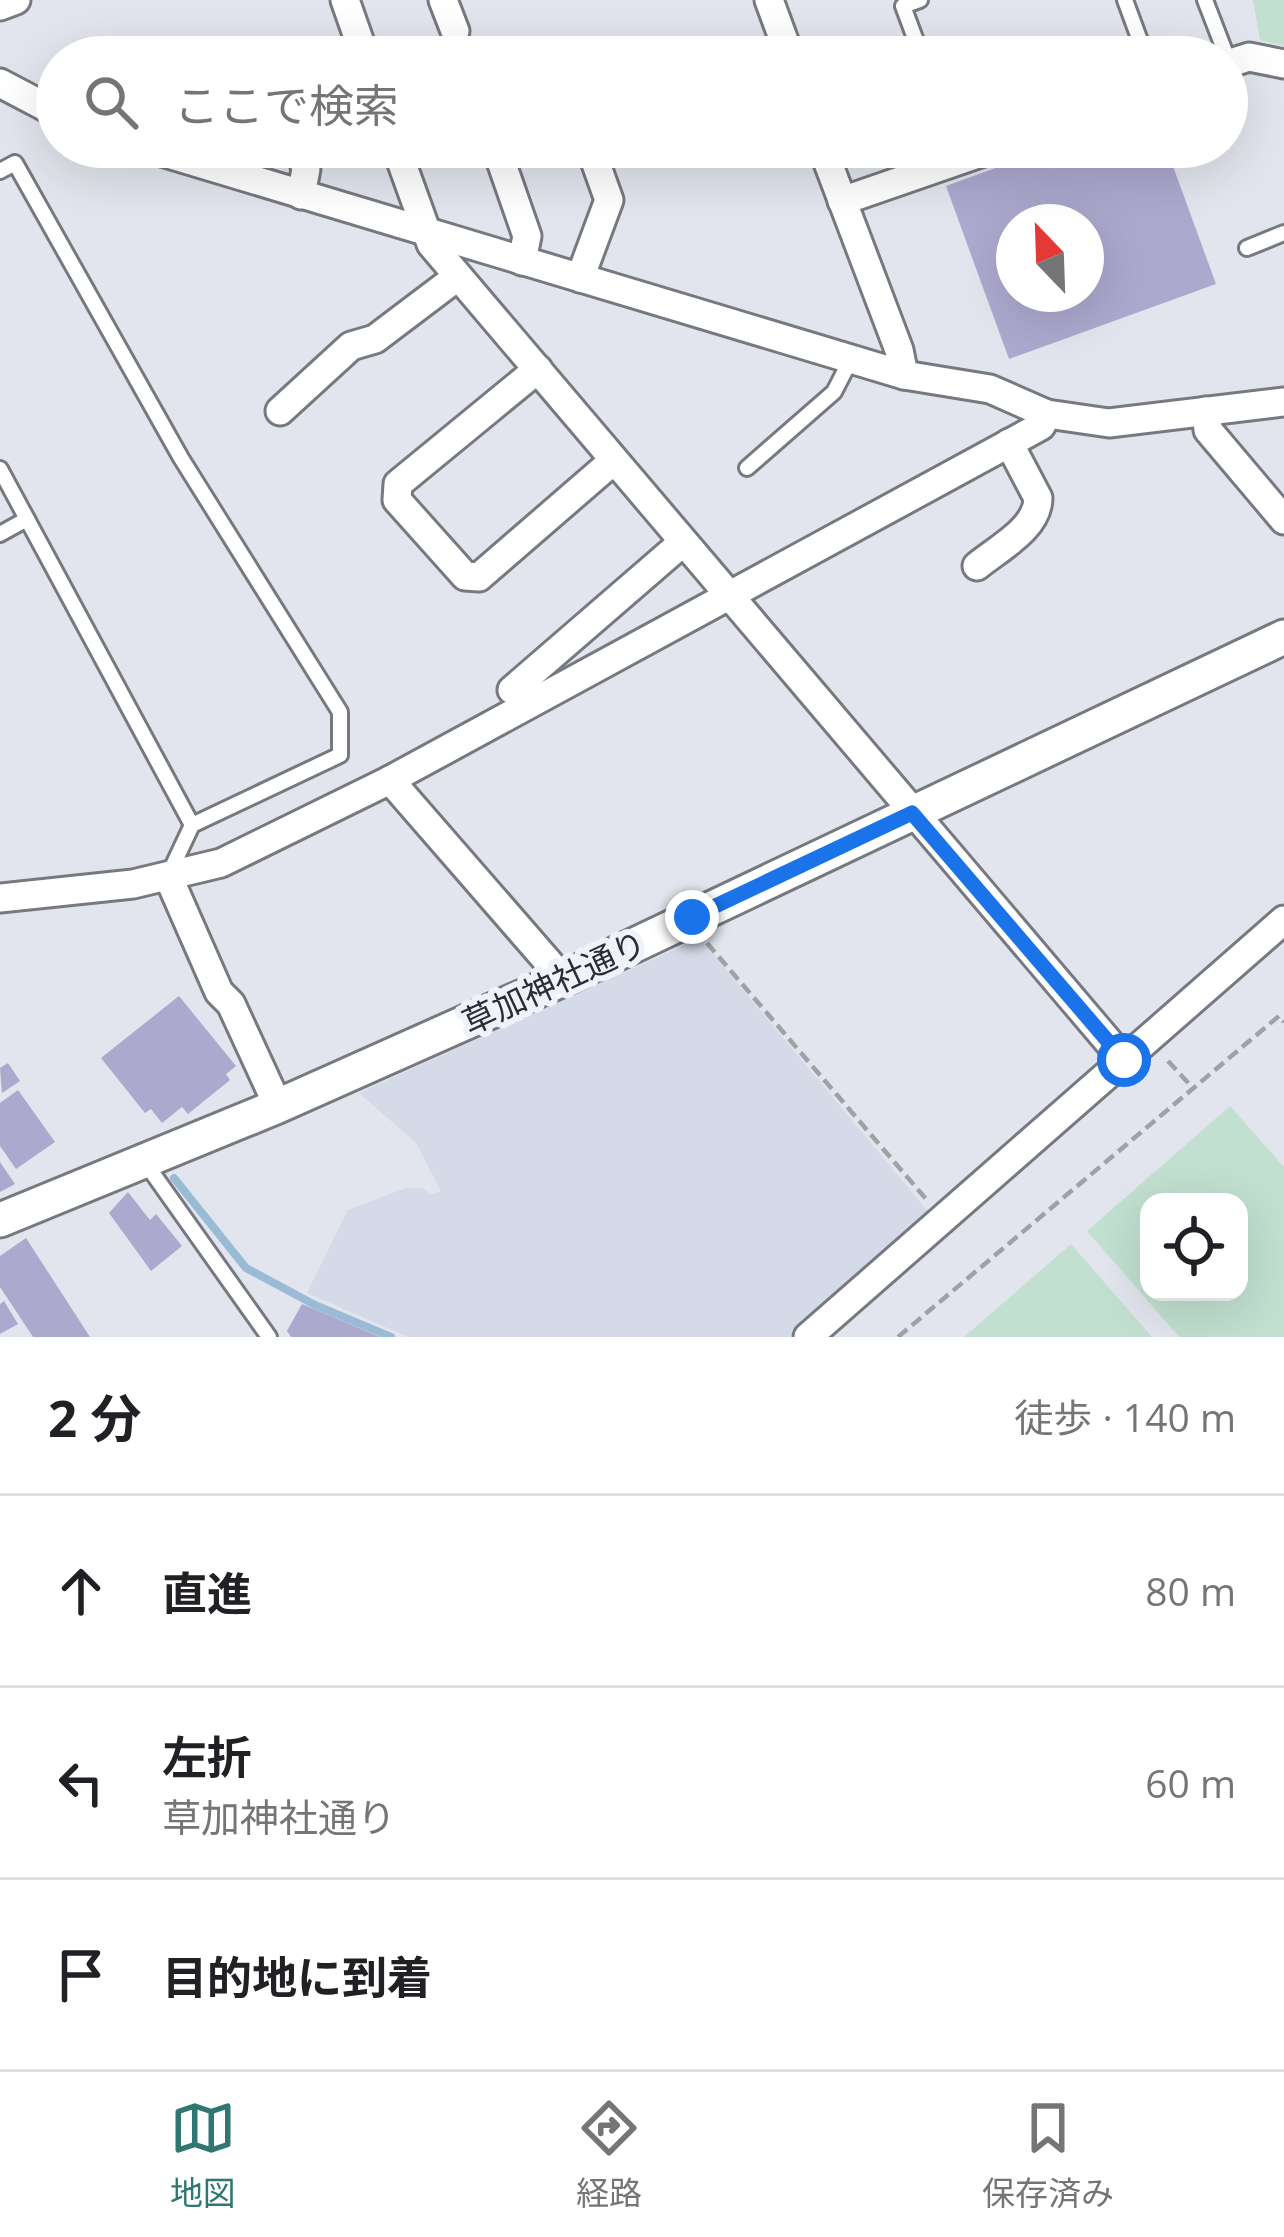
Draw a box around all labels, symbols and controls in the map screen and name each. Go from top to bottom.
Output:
search box [36,36,1248,168]
icon: search [78,69,144,135]
text: ここで検索 [174,74,399,135]
north arrow [996,204,1104,312]
route end [665,890,719,944]
street label: 草加神社通り [455,920,653,1044]
route start [1097,1033,1151,1087]
map controls [1140,1193,1248,1301]
button: locate [1140,1193,1248,1301]
text: 2 分 [48,1382,141,1452]
text: 徒歩 · 140 m [1014,1390,1236,1443]
icon: ahead [48,1558,114,1624]
text: 直進 [162,1562,252,1623]
text: 80 m [1145,1564,1236,1617]
text: 左折 [162,1726,252,1787]
icon: left [48,1750,114,1816]
text: 60 m [1145,1756,1236,1809]
text: 草加神社通り [162,1790,396,1843]
icon: arrive [48,1942,114,2008]
text: 目的地に到着 [162,1946,432,2007]
tab: 地図 [170,2095,236,2215]
tab: 経路 [576,2095,642,2215]
tab: 保存済み [982,2095,1114,2215]

